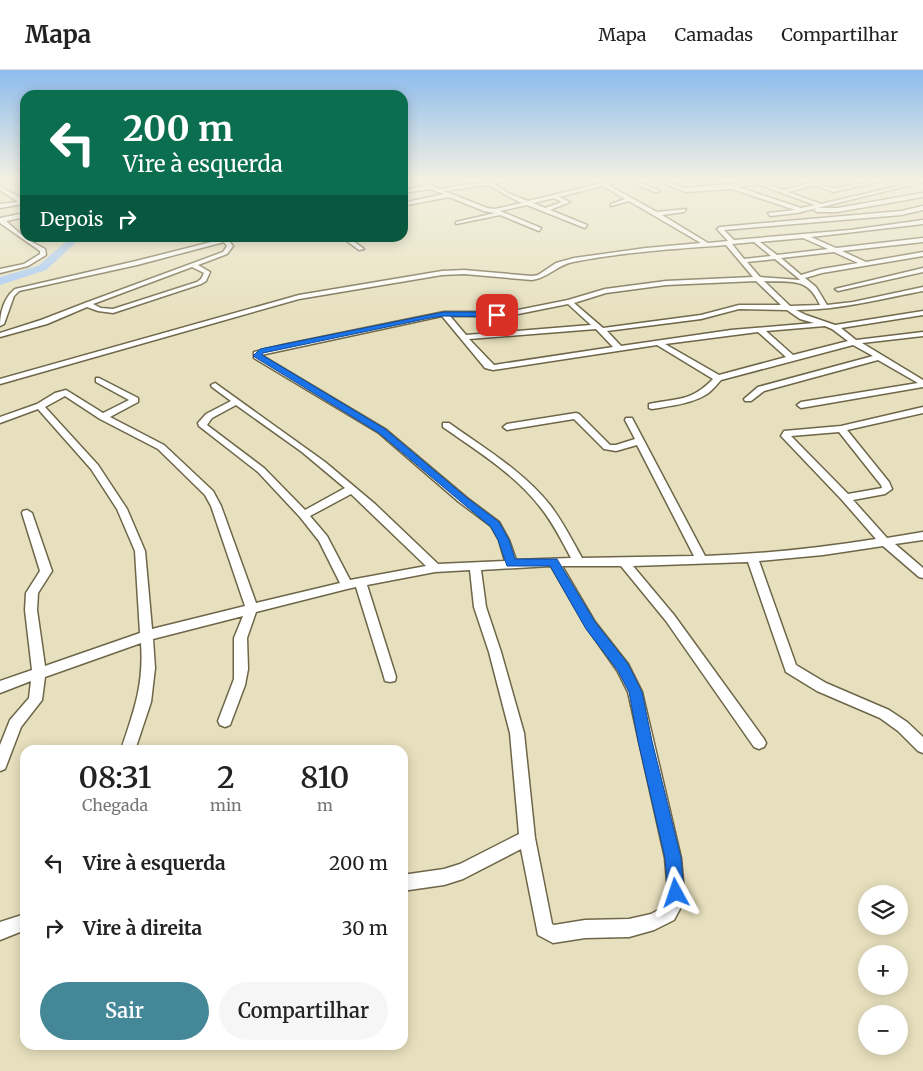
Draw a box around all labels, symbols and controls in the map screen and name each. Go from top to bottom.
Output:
text: Mapa [25,19,91,50]
text: Mapa [598,23,647,46]
text: Camadas [675,23,753,46]
text: Compartilhar [781,23,898,46]
text: 200 m [123,107,233,151]
icon: left [40,110,105,175]
text: Vire à esquerda [123,150,283,178]
icon: right [113,205,141,233]
text: Depois [40,207,103,231]
pin [476,294,518,336]
icon: arrive [483,301,511,329]
text: 08:31 [79,758,151,796]
text: 2 [217,758,235,796]
text: 810 [300,758,349,796]
text: Chegada [82,795,148,815]
text: min [210,795,242,815]
text: m [317,795,333,815]
icon: left [40,849,68,877]
text: Vire à esquerda [83,851,226,875]
text: 200 m [329,851,388,875]
position arrow [649,866,701,918]
map controls [858,885,908,1055]
button: layers [858,885,908,935]
icon: right [40,914,68,942]
text: Vire à direita [83,916,202,940]
text: 30 m [342,916,388,940]
button: + [858,945,908,995]
button: Sair [40,982,209,1040]
button: Compartilhar [219,982,388,1040]
button: − [858,1005,908,1055]

